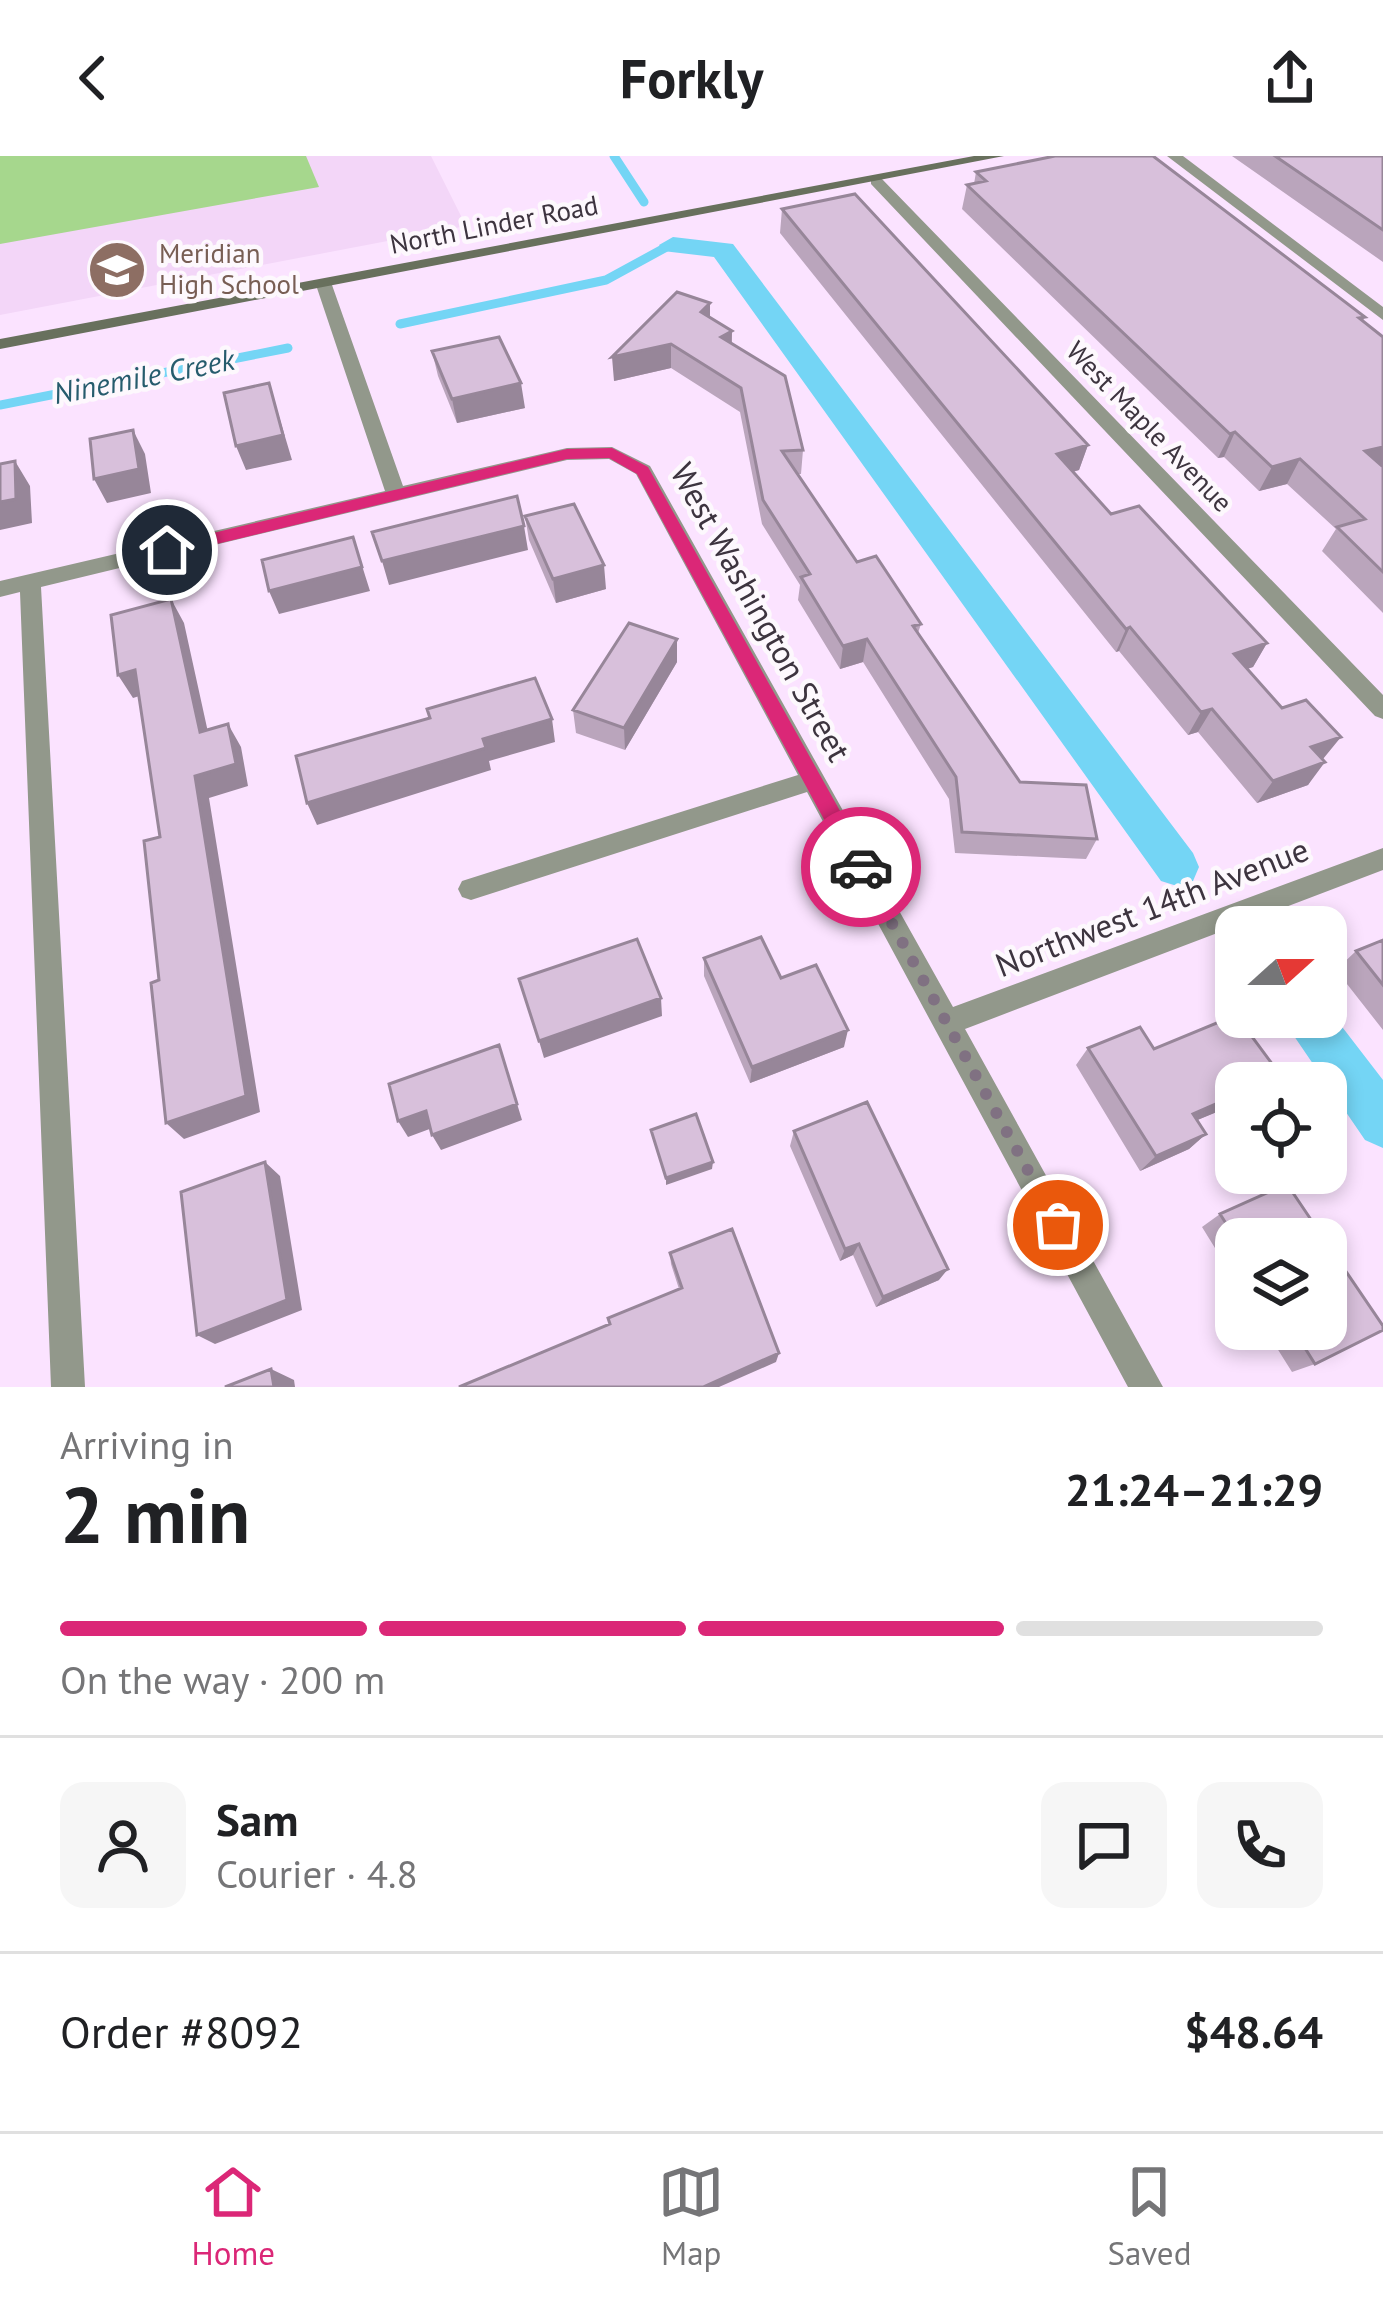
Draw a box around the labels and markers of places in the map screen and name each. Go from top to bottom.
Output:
place label: Meridian High School [159,236,299,301]
school or university icon: Meridian High School [86,239,148,301]
pin [116,499,218,601]
pin [1007,1174,1109,1276]

